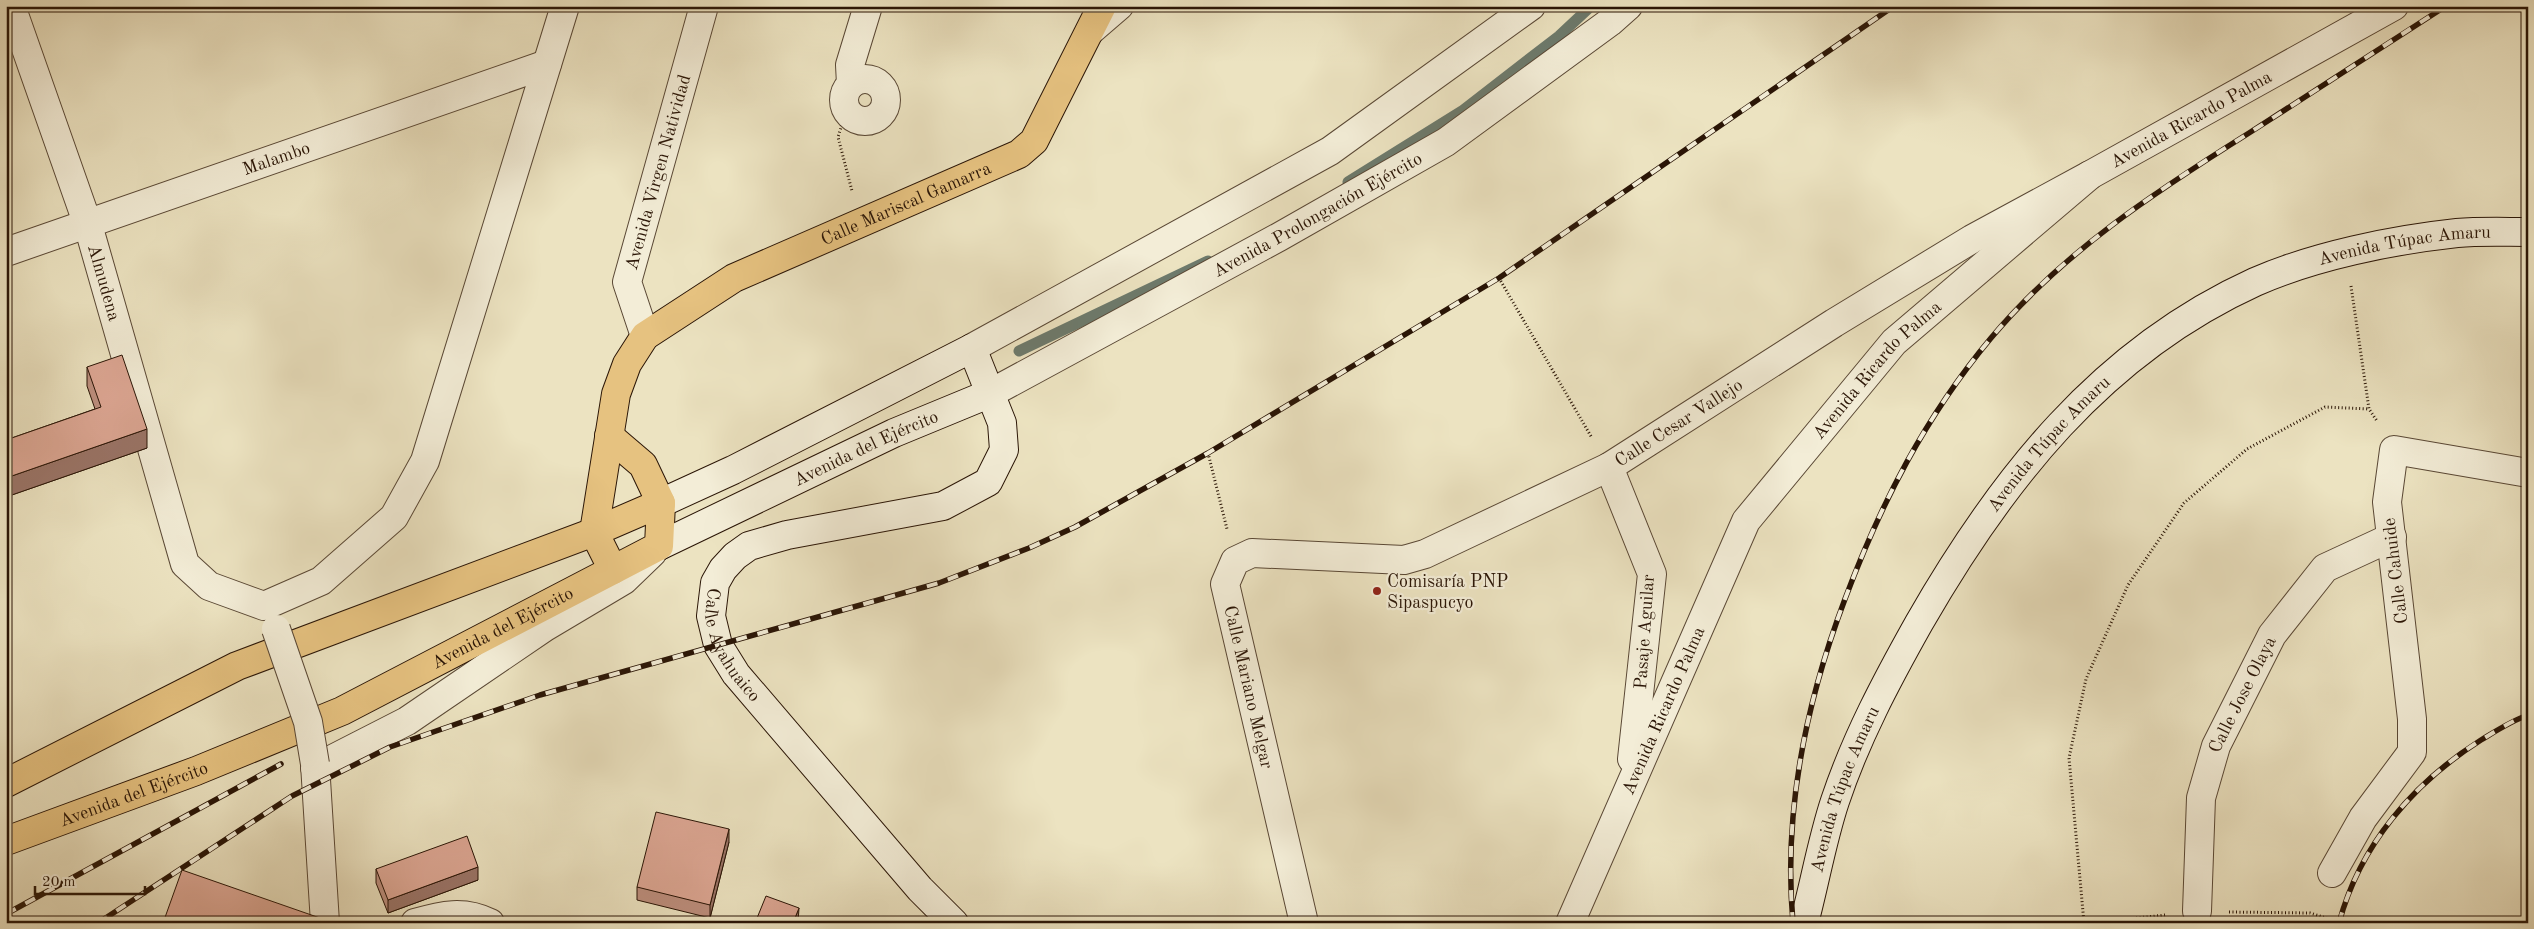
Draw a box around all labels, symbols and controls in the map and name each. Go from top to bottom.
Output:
street label: Avenida Ricardo Palma [2108,68,2275,172]
street label: Avenida Virgen Natividad [623,73,694,272]
street label: Malambo [240,139,313,179]
street label: Avenida Prolongación Ejército [1210,150,1425,281]
street label: Calle Mariscal Gamarra [818,159,994,249]
street label: Avenida Túpac Amaru [2316,224,2491,269]
street label: Almudena [84,242,123,323]
street label: Avenida Ricardo Palma [1810,298,1945,443]
street label: Avenida Túpac Amaru [1985,373,2114,516]
street label: Calle Cesar Vallejo [1612,376,1746,471]
street label: Avenida del Ejército [791,408,941,490]
street label: Calle Cahuide [2381,517,2411,625]
place label: Comisaría PNP Sipaspucyo [1387,573,1508,612]
street label: Pasaje Aguilar [1632,573,1658,690]
street label: Avenida del Ejército [429,584,577,673]
marker: Comisaría PNP Sipaspucyo [1371,585,1383,597]
street label: Calle Ayahuaico [701,587,763,705]
street label: Calle Mariano Melgar [1220,604,1276,771]
street label: Avenida Ricardo Palma [1619,624,1709,798]
street label: Calle Jose Olaya [2207,634,2280,755]
street label: Avenida Túpac Amaru [1808,703,1883,874]
street label: Avenida del Ejército [57,759,211,831]
scale bar [35,864,145,896]
text: 20 m [42,875,76,890]

